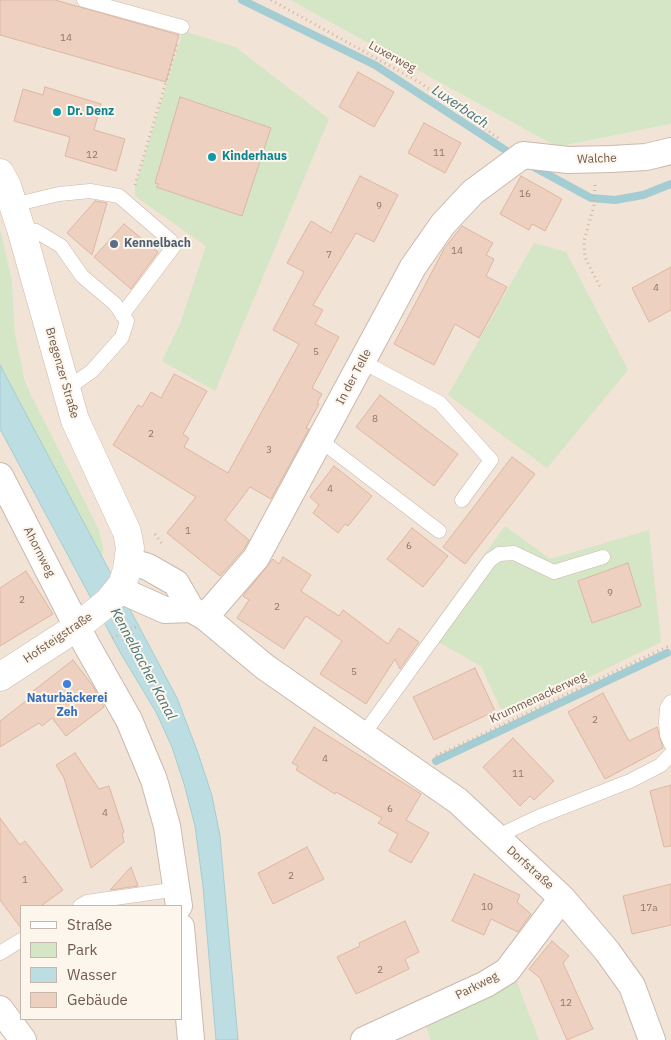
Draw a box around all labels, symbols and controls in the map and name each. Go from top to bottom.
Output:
house number: 14 [60,32,72,44]
street label: Luxerweg [366,38,418,76]
water label: Luxerbach [429,82,491,132]
place label: Dr. Denz [67,105,114,119]
marker: Dr. Denz [51,106,63,118]
house number: 11 [433,147,445,159]
house number: 12 [86,149,98,161]
place label: Kinderhaus [222,150,287,164]
marker: Kinderhaus [206,151,218,163]
street label: Walche [577,151,617,167]
house number: 16 [519,188,531,200]
house number: 9 [376,200,382,212]
place label: Kennelbach [124,237,191,251]
marker: Kennelbach [108,238,120,250]
house number: 14 [451,245,463,257]
house number: 7 [326,249,332,261]
house number: 4 [653,282,659,294]
street label: Bregenzer Straße [42,326,82,420]
house number: 5 [313,346,319,358]
street label: In der Telle [333,347,375,407]
house number: 8 [372,413,378,425]
house number: 2 [148,428,154,440]
house number: 3 [266,444,272,456]
house number: 4 [327,483,333,495]
street label: Ahornweg [20,524,58,580]
house number: 1 [185,525,191,537]
house number: 6 [406,540,412,552]
house number: 9 [607,587,613,599]
house number: 2 [19,594,25,606]
house number: 2 [274,601,280,613]
water label: Kennelbacher Kanal [106,605,180,723]
street label: Hofsteigstraße [21,610,95,666]
house number: 5 [351,666,357,678]
street label: Krummenackerweg [487,669,589,727]
marker: Naturbäckerei Zeh [61,678,73,690]
place label: Naturbäckerei Zeh [27,692,107,720]
house number: 2 [592,714,598,726]
house number: 4 [322,753,328,765]
house number: 11 [512,768,524,780]
house number: 6 [387,803,393,815]
house number: 4 [102,807,108,819]
street label: Dorfstraße [504,843,556,893]
house number: 2 [288,870,294,882]
house number: 1 [22,874,28,886]
house number: 10 [481,901,493,913]
house number: 17a [640,902,658,914]
legend [20,905,182,1020]
text: Straße [67,915,112,934]
text: Park [67,940,97,959]
house number: 2 [377,964,383,976]
text: Wasser [67,965,117,984]
street label: Parkweg [453,969,501,1003]
text: Gebäude [67,990,128,1009]
house number: 12 [560,997,572,1009]

